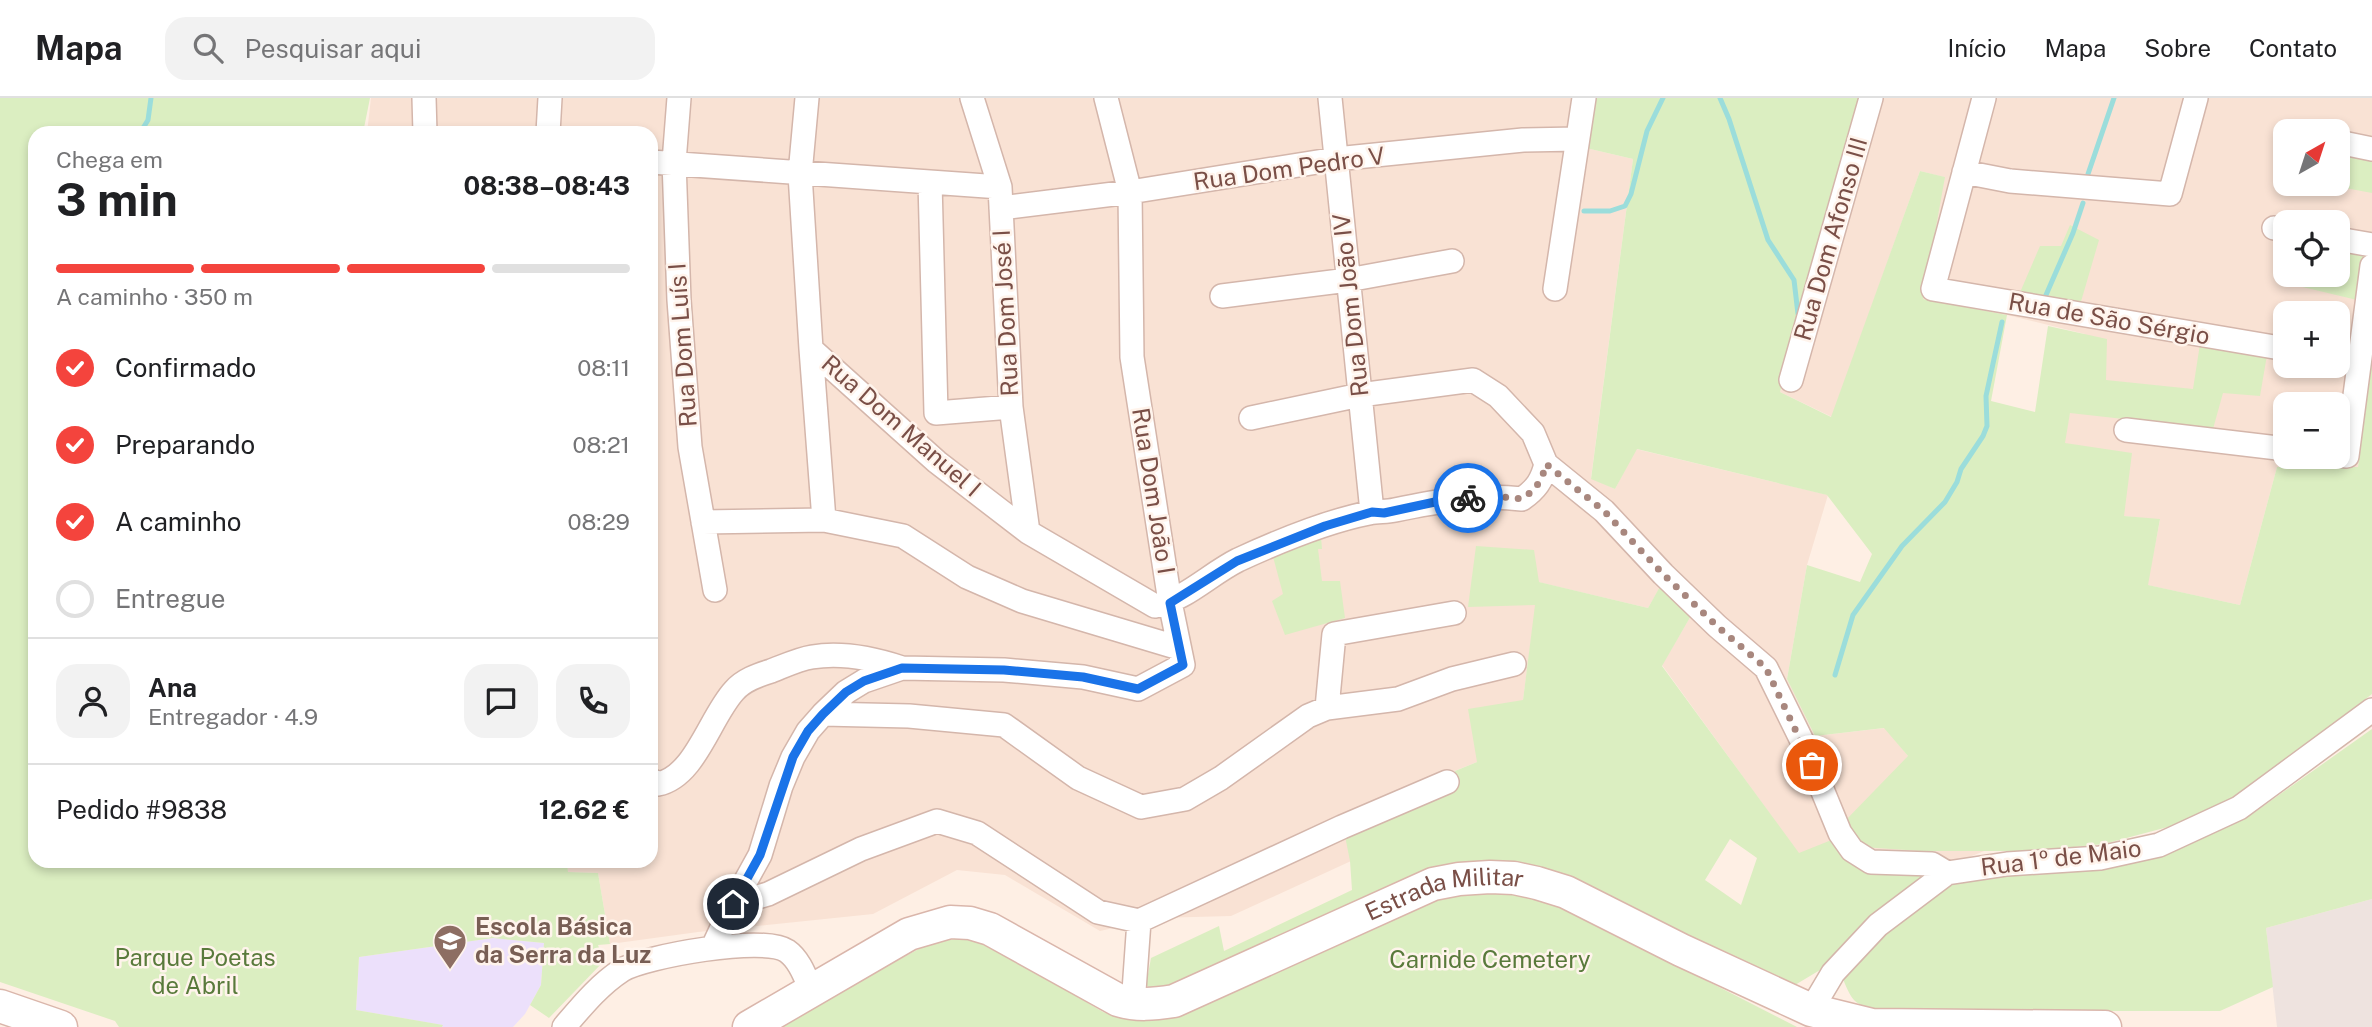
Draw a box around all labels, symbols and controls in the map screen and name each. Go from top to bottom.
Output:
search box [165,17,655,80]
text: Mapa [35,29,123,67]
icon: search [189,29,227,67]
text: Pesquisar aqui [245,33,421,64]
text: Início [1948,34,2006,62]
text: Mapa [2044,34,2106,62]
text: Sobre [2144,34,2211,62]
text: Contato [2249,34,2337,62]
north arrow [2273,119,2350,196]
map controls [2273,119,2350,469]
street label: Rua Dom Afonso III [1788,134,1872,344]
street label: Rua Dom Pedro V [1191,141,1386,195]
text: Chega em [56,146,163,173]
text: 08:38–08:43 [463,170,630,201]
text: 3 min [56,172,178,226]
button: locate [2273,210,2350,287]
street label: Rua Dom João IV [1326,212,1374,398]
street label: Rua Dom José I [987,229,1023,397]
street label: Rua Dom Luís I [662,262,702,428]
text: A caminho · 350 m [56,283,253,310]
street label: Rua de São Sérgio [2006,287,2212,350]
button: + [2273,301,2350,378]
icon: check [56,349,94,387]
street label: Rua Dom Manuel I [816,349,987,502]
text: Confirmado [115,352,256,383]
text: 08:11 [577,354,630,381]
button: − [2273,392,2350,469]
street label: Rua Dom João I [1127,406,1181,576]
icon: check [56,426,94,464]
text: Preparando [115,429,255,460]
text: 08:21 [572,431,630,458]
courier [1433,463,1503,533]
icon: bike [1449,479,1487,517]
icon: check [56,503,94,541]
text: A caminho [115,506,242,537]
text: 08:29 [567,508,630,535]
text: Entregue [115,583,226,614]
button: person [56,664,130,738]
button: chat [464,664,538,738]
button: phone [556,664,630,738]
text: Ana [148,672,197,703]
text: Entregador · 4.9 [148,703,318,730]
pin [1782,735,1842,795]
icon: bag [1793,746,1831,784]
text: Pedido #9838 [56,794,227,825]
text: 12.62 € [539,794,630,825]
street label: Rua 1º de Maio [1979,833,2143,881]
street label: Estrada Militar [1360,862,1527,926]
pin [703,874,763,934]
icon: home [714,885,752,923]
place label: Escola Básica da Serra da Luz [475,912,651,968]
school or university icon: Escola Básica da Serra da Luz [431,922,469,971]
park label: Parque Poetas de Abril [114,943,276,999]
park label: Carnide Cemetery [1389,945,1591,973]

